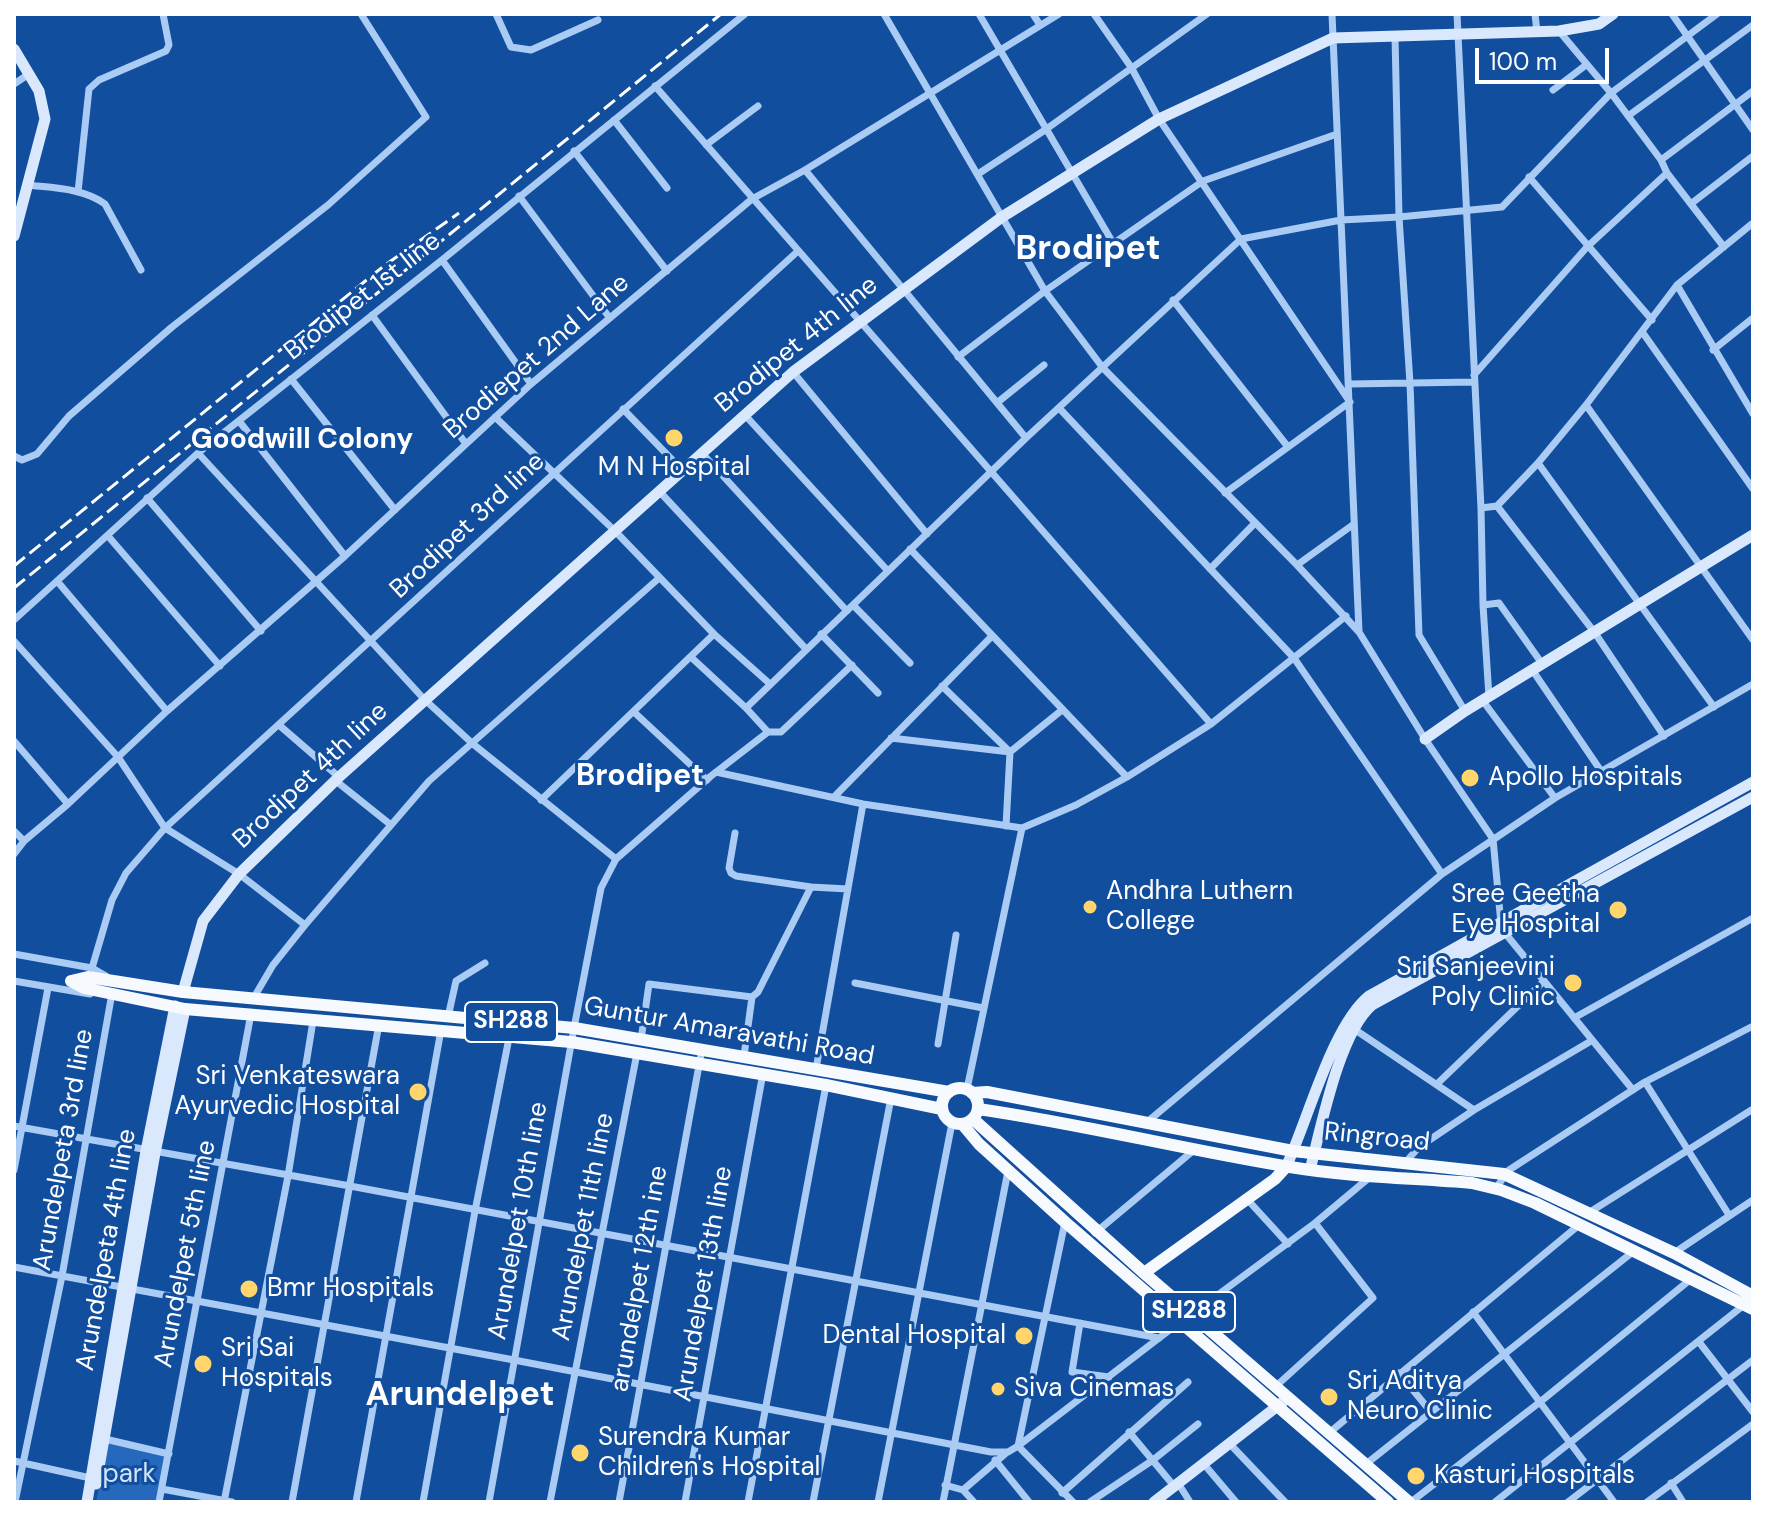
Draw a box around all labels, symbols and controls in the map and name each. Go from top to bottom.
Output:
scale bar [1479,32,1613,82]
text: 100 m [1489,46,1557,77]
street label: Brodipet 1st line [279,226,447,368]
district label: Brodipet [1016,230,1160,270]
street label: Brodiepet 2nd Lane [438,268,636,446]
street label: Brodipet 4th line [709,270,885,420]
district label: Goodwill Colony [191,424,413,458]
marker: M N Hospital [663,427,685,449]
street label: Brodipet 3rd line [384,446,552,606]
place label: M N Hospital [598,452,750,484]
street label: Brodipet 4th line [227,696,395,856]
district label: Brodipet [576,759,704,795]
place label: Apollo Hospitals [1488,762,1683,794]
marker: Apollo Hospitals [1459,767,1481,789]
place label: Andhra Luthern College [1106,876,1293,938]
place label: Sree Geetha Eye Hospital [1451,879,1600,940]
marker: Andhra Luthern College [1081,898,1099,916]
marker: Sree Geetha Eye Hospital [1607,899,1629,921]
place label: Sri Sanjeevini Poly Clinic [1397,952,1555,1014]
marker: Sri Sanjeevini Poly Clinic [1562,972,1584,994]
street label: Guntur Amaravathi Road [581,991,877,1073]
road number: SH288 [465,1002,557,1042]
street label: Arundelpeta 3rd line [27,1027,101,1273]
place label: Sri Venkateswara Ayurvedic Hospital [174,1061,400,1122]
marker: Sri Venkateswara Ayurvedic Hospital [407,1081,429,1103]
street label: Arundelpet 10th line [483,1100,555,1342]
street label: Arundelpet 11th line [547,1111,621,1343]
street label: Ringroad [1323,1117,1431,1159]
street label: Arundelpeta 4th line [70,1127,144,1373]
street label: Arundelpet 5th line [149,1138,223,1370]
street label: arundelpet 12th ine [605,1163,675,1395]
street label: Arundelpet 13th line [668,1164,740,1404]
place label: Bmr Hospitals [267,1273,434,1305]
marker: Bmr Hospitals [238,1278,260,1300]
road number: SH288 [1143,1292,1235,1332]
place label: Dental Hospital [823,1320,1006,1352]
marker: Dental Hospital [1013,1325,1035,1347]
place label: Sri Sai Hospitals [221,1333,333,1394]
marker: Sri Sai Hospitals [192,1353,214,1375]
place label: Sri Aditya Neuro Clinic [1347,1366,1493,1428]
place label: Siva Cinemas [1014,1373,1174,1405]
district label: Arundelpet [366,1376,554,1416]
marker: Siva Cinemas [989,1380,1007,1398]
marker: Sri Aditya Neuro Clinic [1318,1386,1340,1408]
place label: Surendra Kumar Children's Hospital [598,1422,820,1484]
marker: Surendra Kumar Children's Hospital [569,1442,591,1464]
park label: park [102,1459,156,1491]
place label: Kasturi Hospitals [1434,1460,1635,1492]
marker: Kasturi Hospitals [1405,1465,1427,1487]

